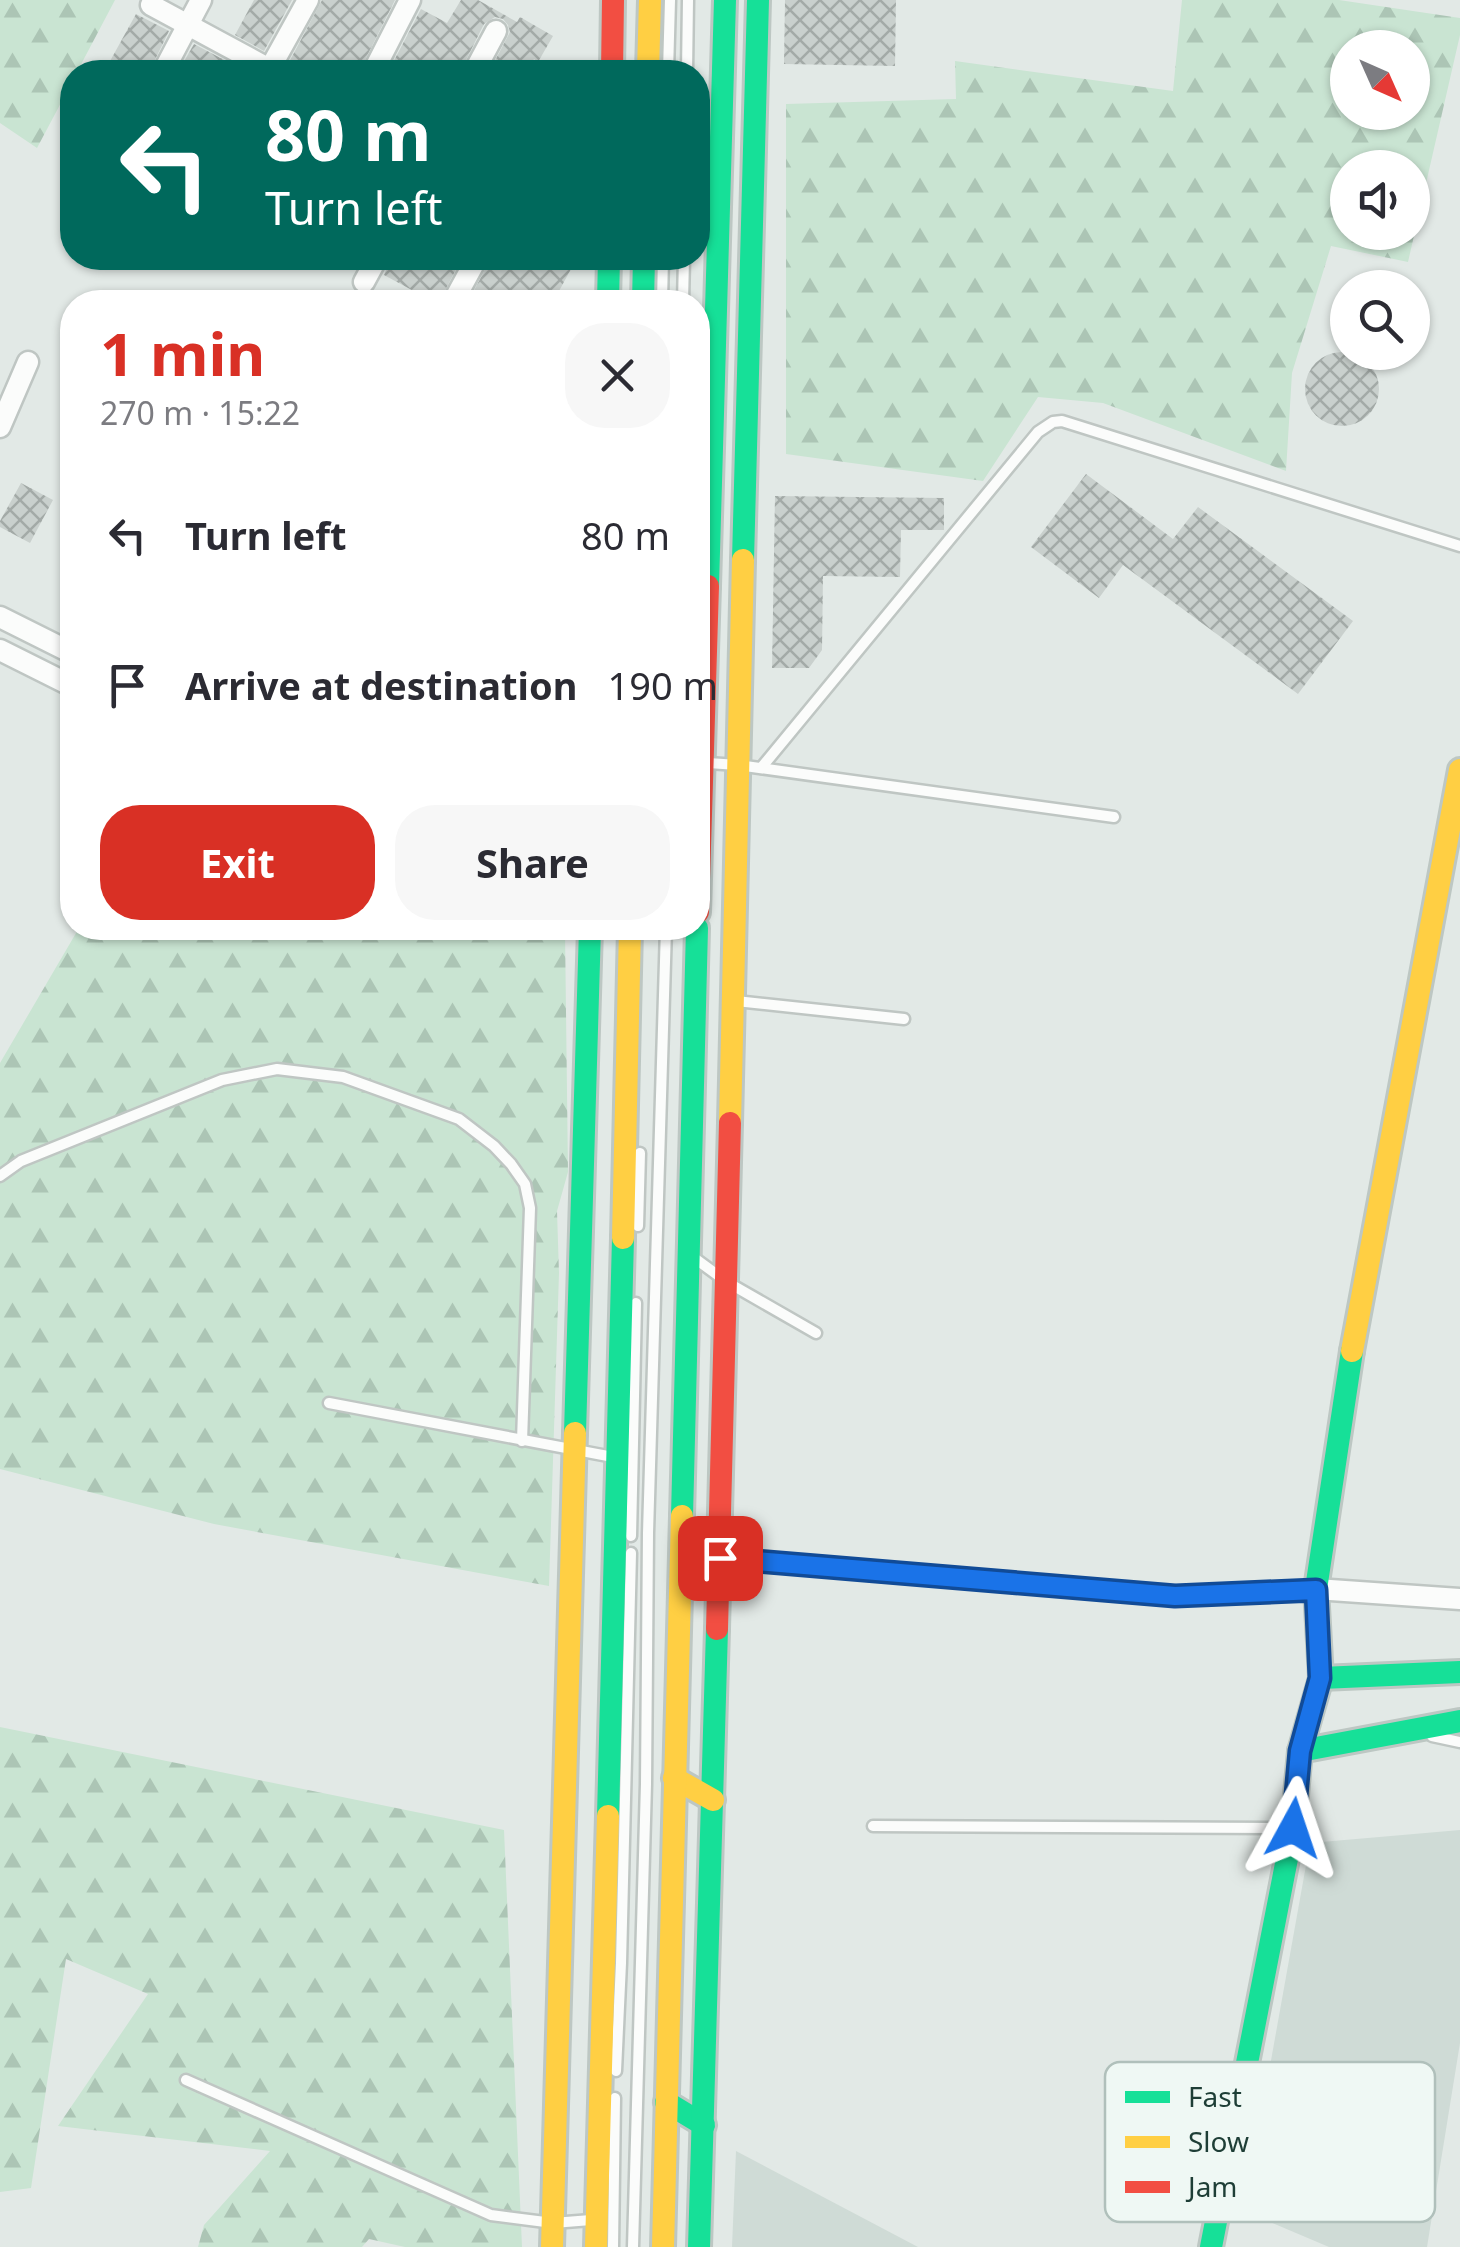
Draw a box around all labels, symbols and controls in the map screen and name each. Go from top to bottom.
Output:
north arrow [1330,30,1430,130]
map controls [1330,30,1430,370]
text: 80 m [265,86,432,182]
icon: left [100,100,230,230]
button: sound [1330,150,1430,250]
text: Turn left [265,177,442,238]
button: search [1330,270,1430,370]
text: 1 min [100,312,265,394]
button: close [565,323,670,428]
text: 270 m · 15:22 [100,391,300,434]
icon: left [100,508,155,563]
text: Turn left [185,509,347,561]
text: 80 m [581,509,670,561]
icon: arrive [100,658,155,713]
text: Arrive at destination [185,659,577,711]
text: 190 m [607,659,718,711]
button: Exit [100,805,375,920]
button: Share [395,805,670,920]
pin [678,1516,763,1601]
icon: arrive [693,1531,748,1586]
position arrow [1241,1776,1345,1880]
legend [1105,2062,1435,2222]
text: Fast [1188,2077,1242,2115]
text: Slow [1188,2122,1249,2160]
text: Jam [1185,2167,1238,2205]

